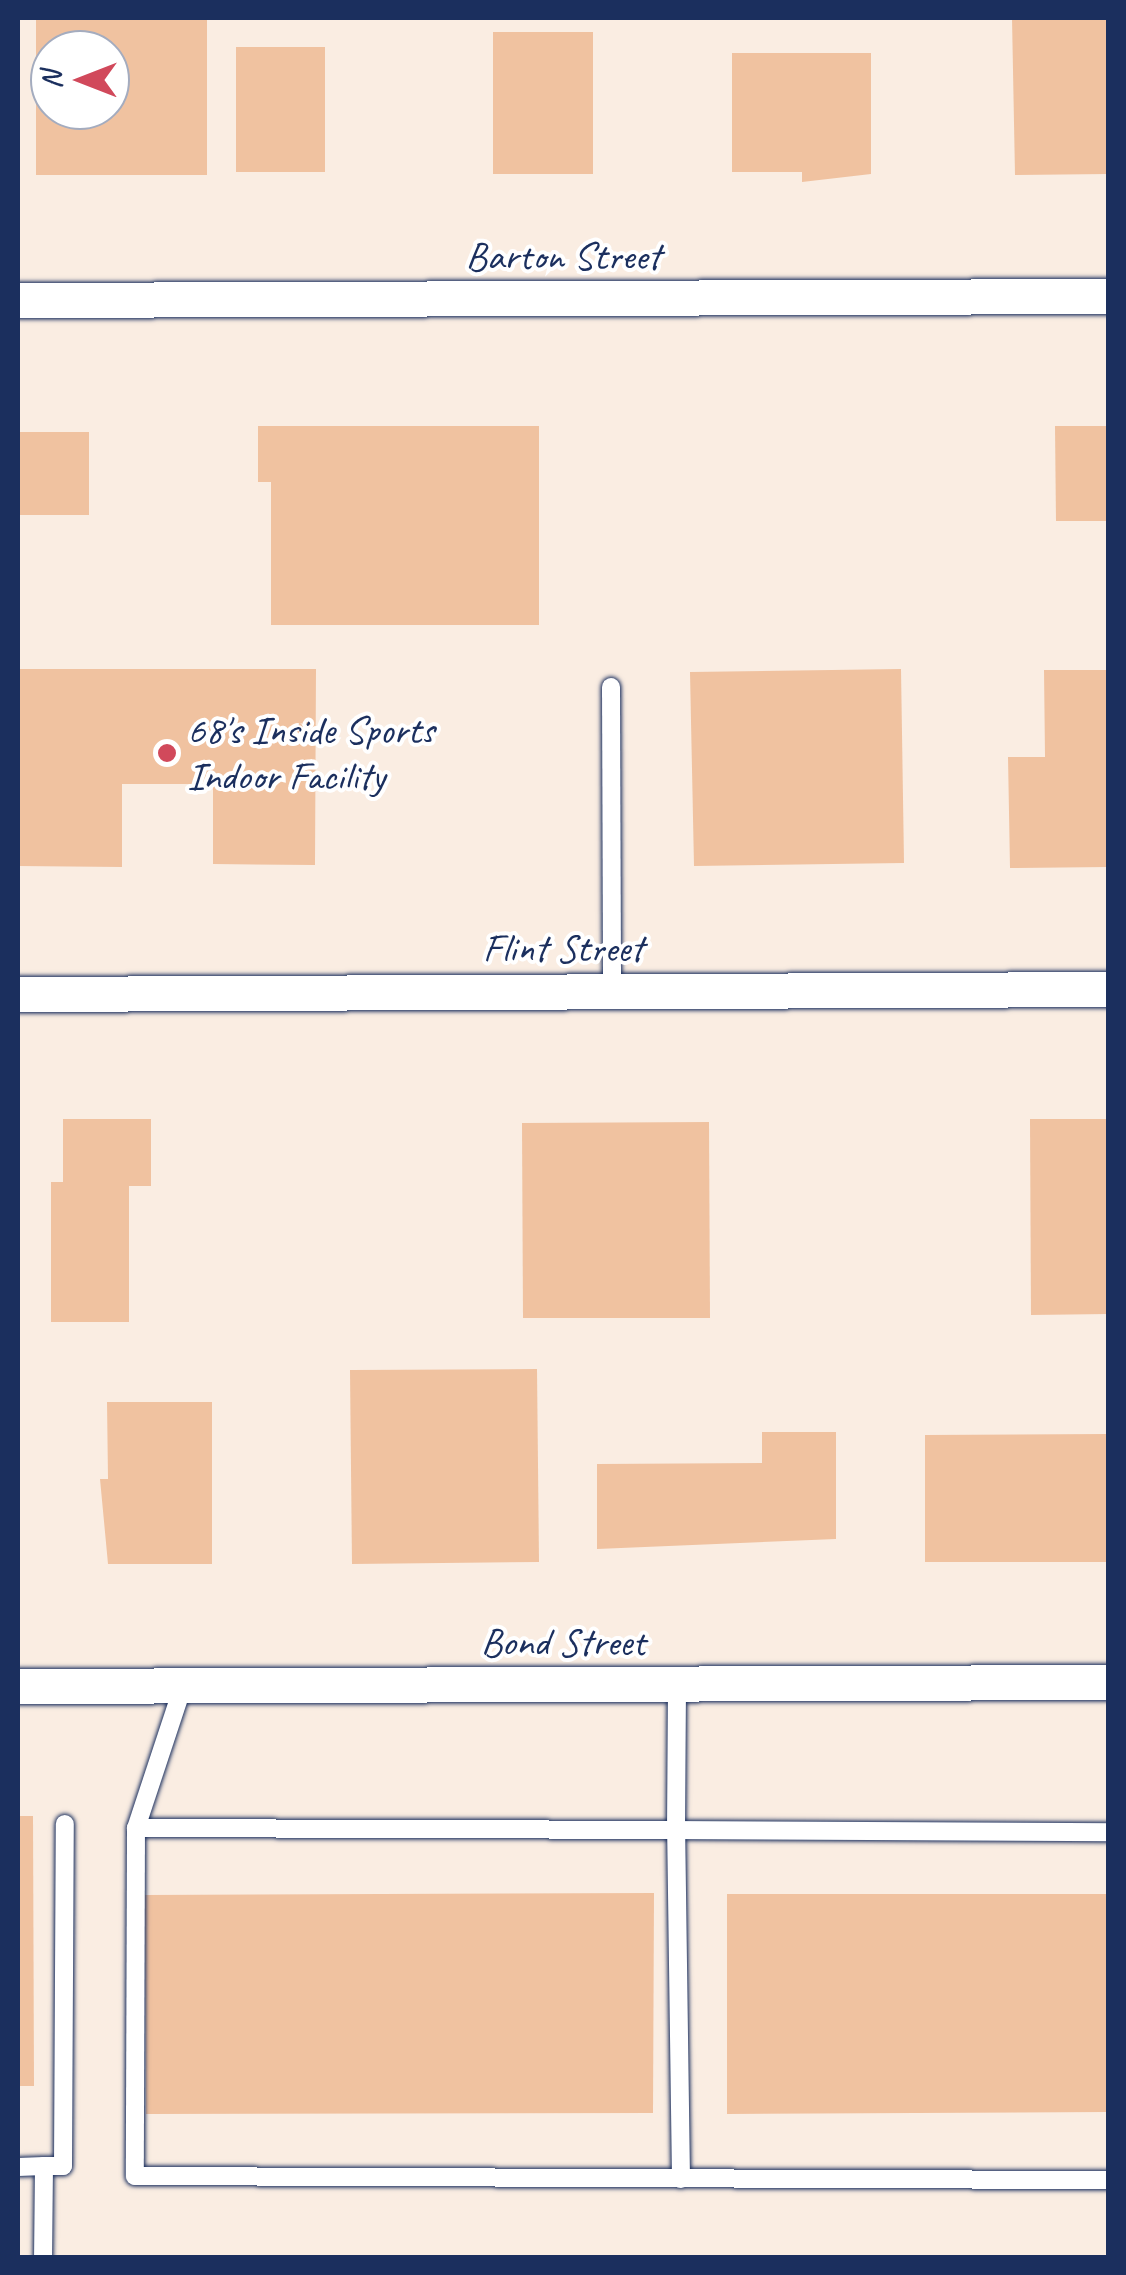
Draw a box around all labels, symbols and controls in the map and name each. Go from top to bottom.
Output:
north arrow [30,30,130,130]
text: N [34,71,69,89]
street label: Barton Street [466,232,660,280]
place label: 68's Inside Sports Indoor Facility [187,706,434,800]
marker: 68's Inside Sports Indoor Facility [156,742,178,764]
street label: Flint Street [482,924,644,972]
street label: Bond Street [480,1618,646,1666]

